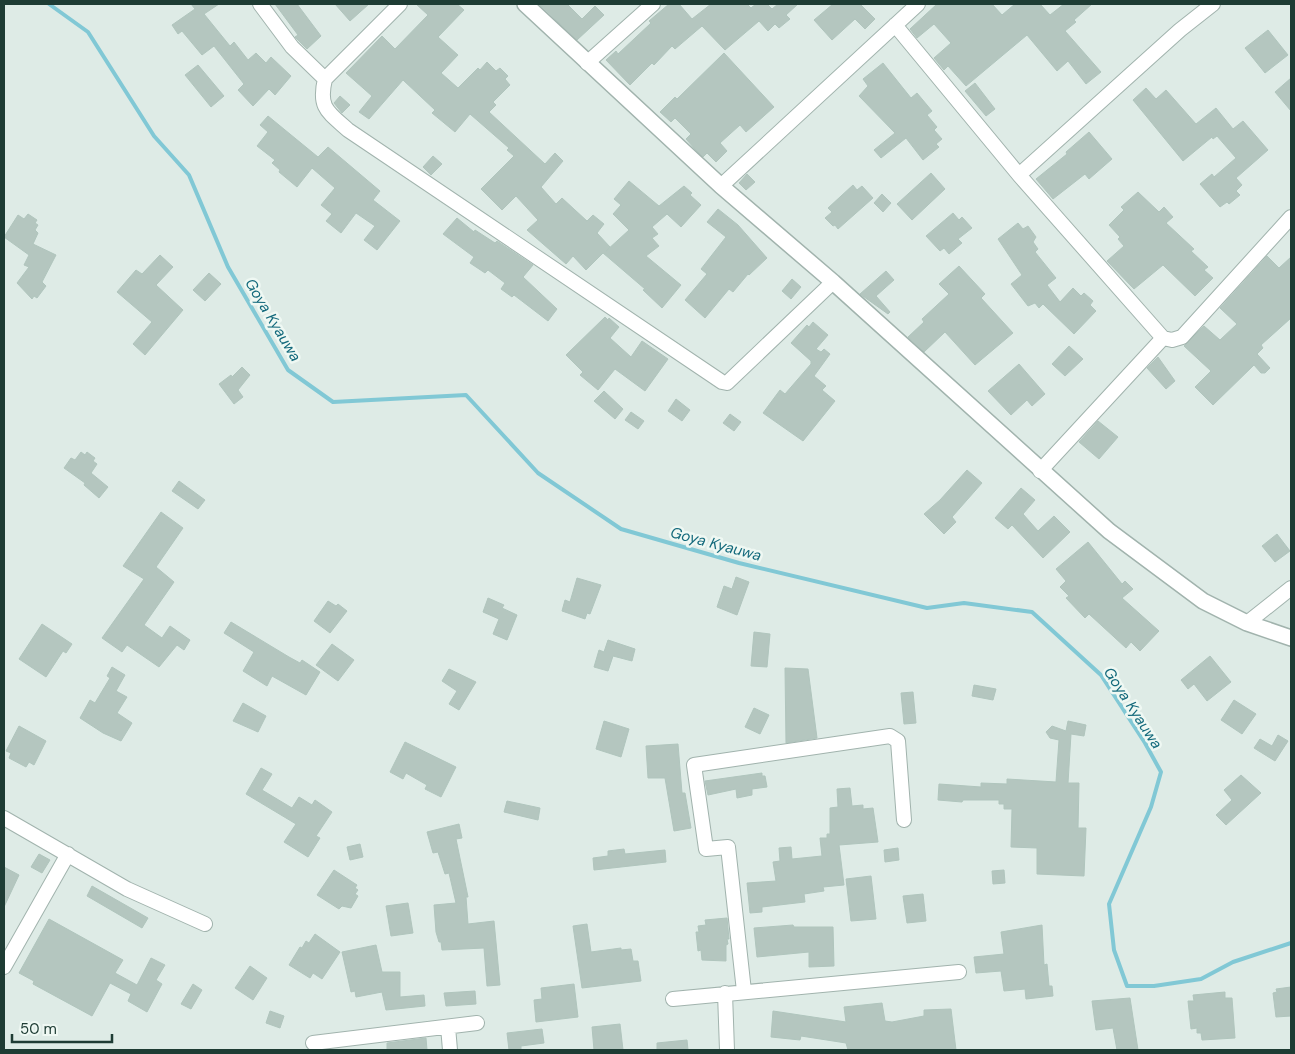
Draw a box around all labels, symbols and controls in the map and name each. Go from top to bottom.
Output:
water label: Goya Kyauwa [240,275,306,365]
water label: Goya Kyauwa [668,522,764,566]
water label: Goya Kyauwa [1099,663,1167,753]
scale bar [12,1012,112,1044]
text: 50 m [20,1019,57,1039]

